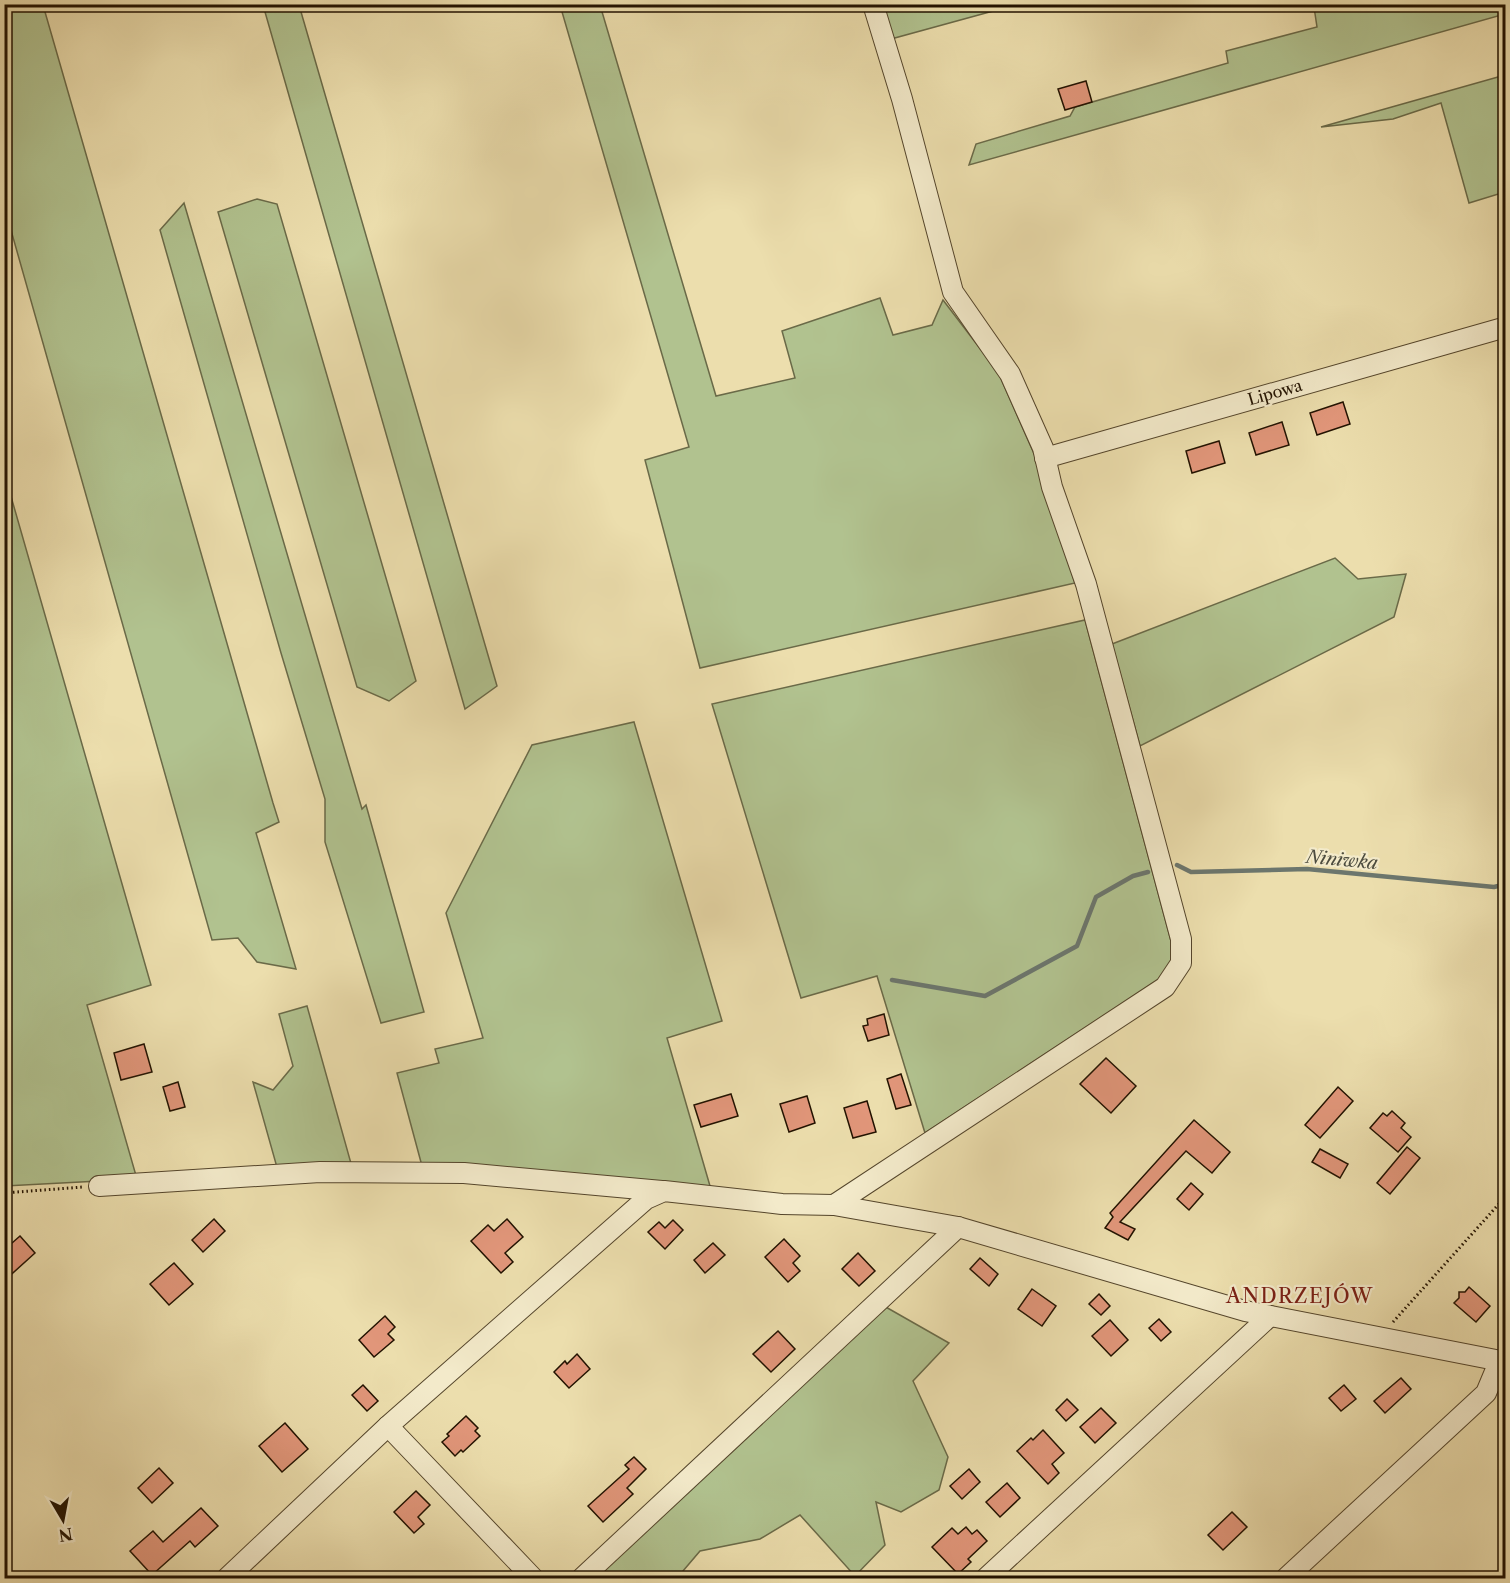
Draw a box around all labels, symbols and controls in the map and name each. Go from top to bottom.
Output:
street label: Lipowa [1245,375,1305,409]
water label: Niniwka [1303,846,1379,874]
district label: ANDRZEJÓW [1225,1283,1374,1308]
north arrow [33,1490,93,1550]
text: N [57,1524,74,1546]

